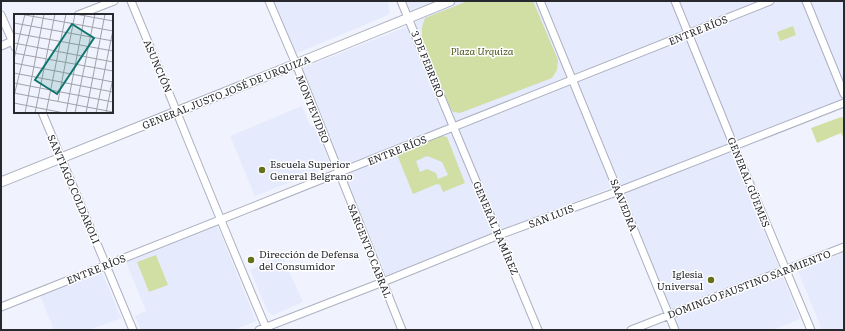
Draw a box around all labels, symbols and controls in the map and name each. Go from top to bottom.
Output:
street label: ENTRE RÍOS [666,11,730,48]
inset map [14,14,113,113]
street label: 3 DE FEBRERO [408,28,449,100]
street label: ASUNCIÓN [140,37,176,95]
park label: Plaza Urquiza [451,43,514,58]
street label: GENERAL JUSTO JOSÉ DE URQUIZA [140,51,313,132]
street label: MONTEVIDEO [293,72,334,146]
street label: ENTRE RÍOS [365,131,429,168]
street label: SANTIAGO COLDAROLI [45,132,104,246]
street label: GENERAL GÜEMES [725,135,774,229]
place label: Escuela Superior General Belgrano [270,156,353,183]
marker: Escuela Superior General Belgrano [257,165,267,175]
street label: SAAVEDRA [607,176,642,234]
street label: GENERAL RAMÍREZ [470,179,523,277]
street label: SAN LUIS [526,200,576,231]
street label: SARGENTO CABRAL [345,201,396,300]
street label: DOMINGO FAUSTINO SARMIENTO [665,245,833,322]
place label: Dirección de Defensa del Consumidor [259,246,359,273]
street label: ENTRE RÍOS [64,250,128,287]
marker: Dirección de Defensa del Consumidor [246,255,256,265]
place label: Iglesia Universal [657,266,704,293]
marker: Iglesia Universal [706,275,716,285]

